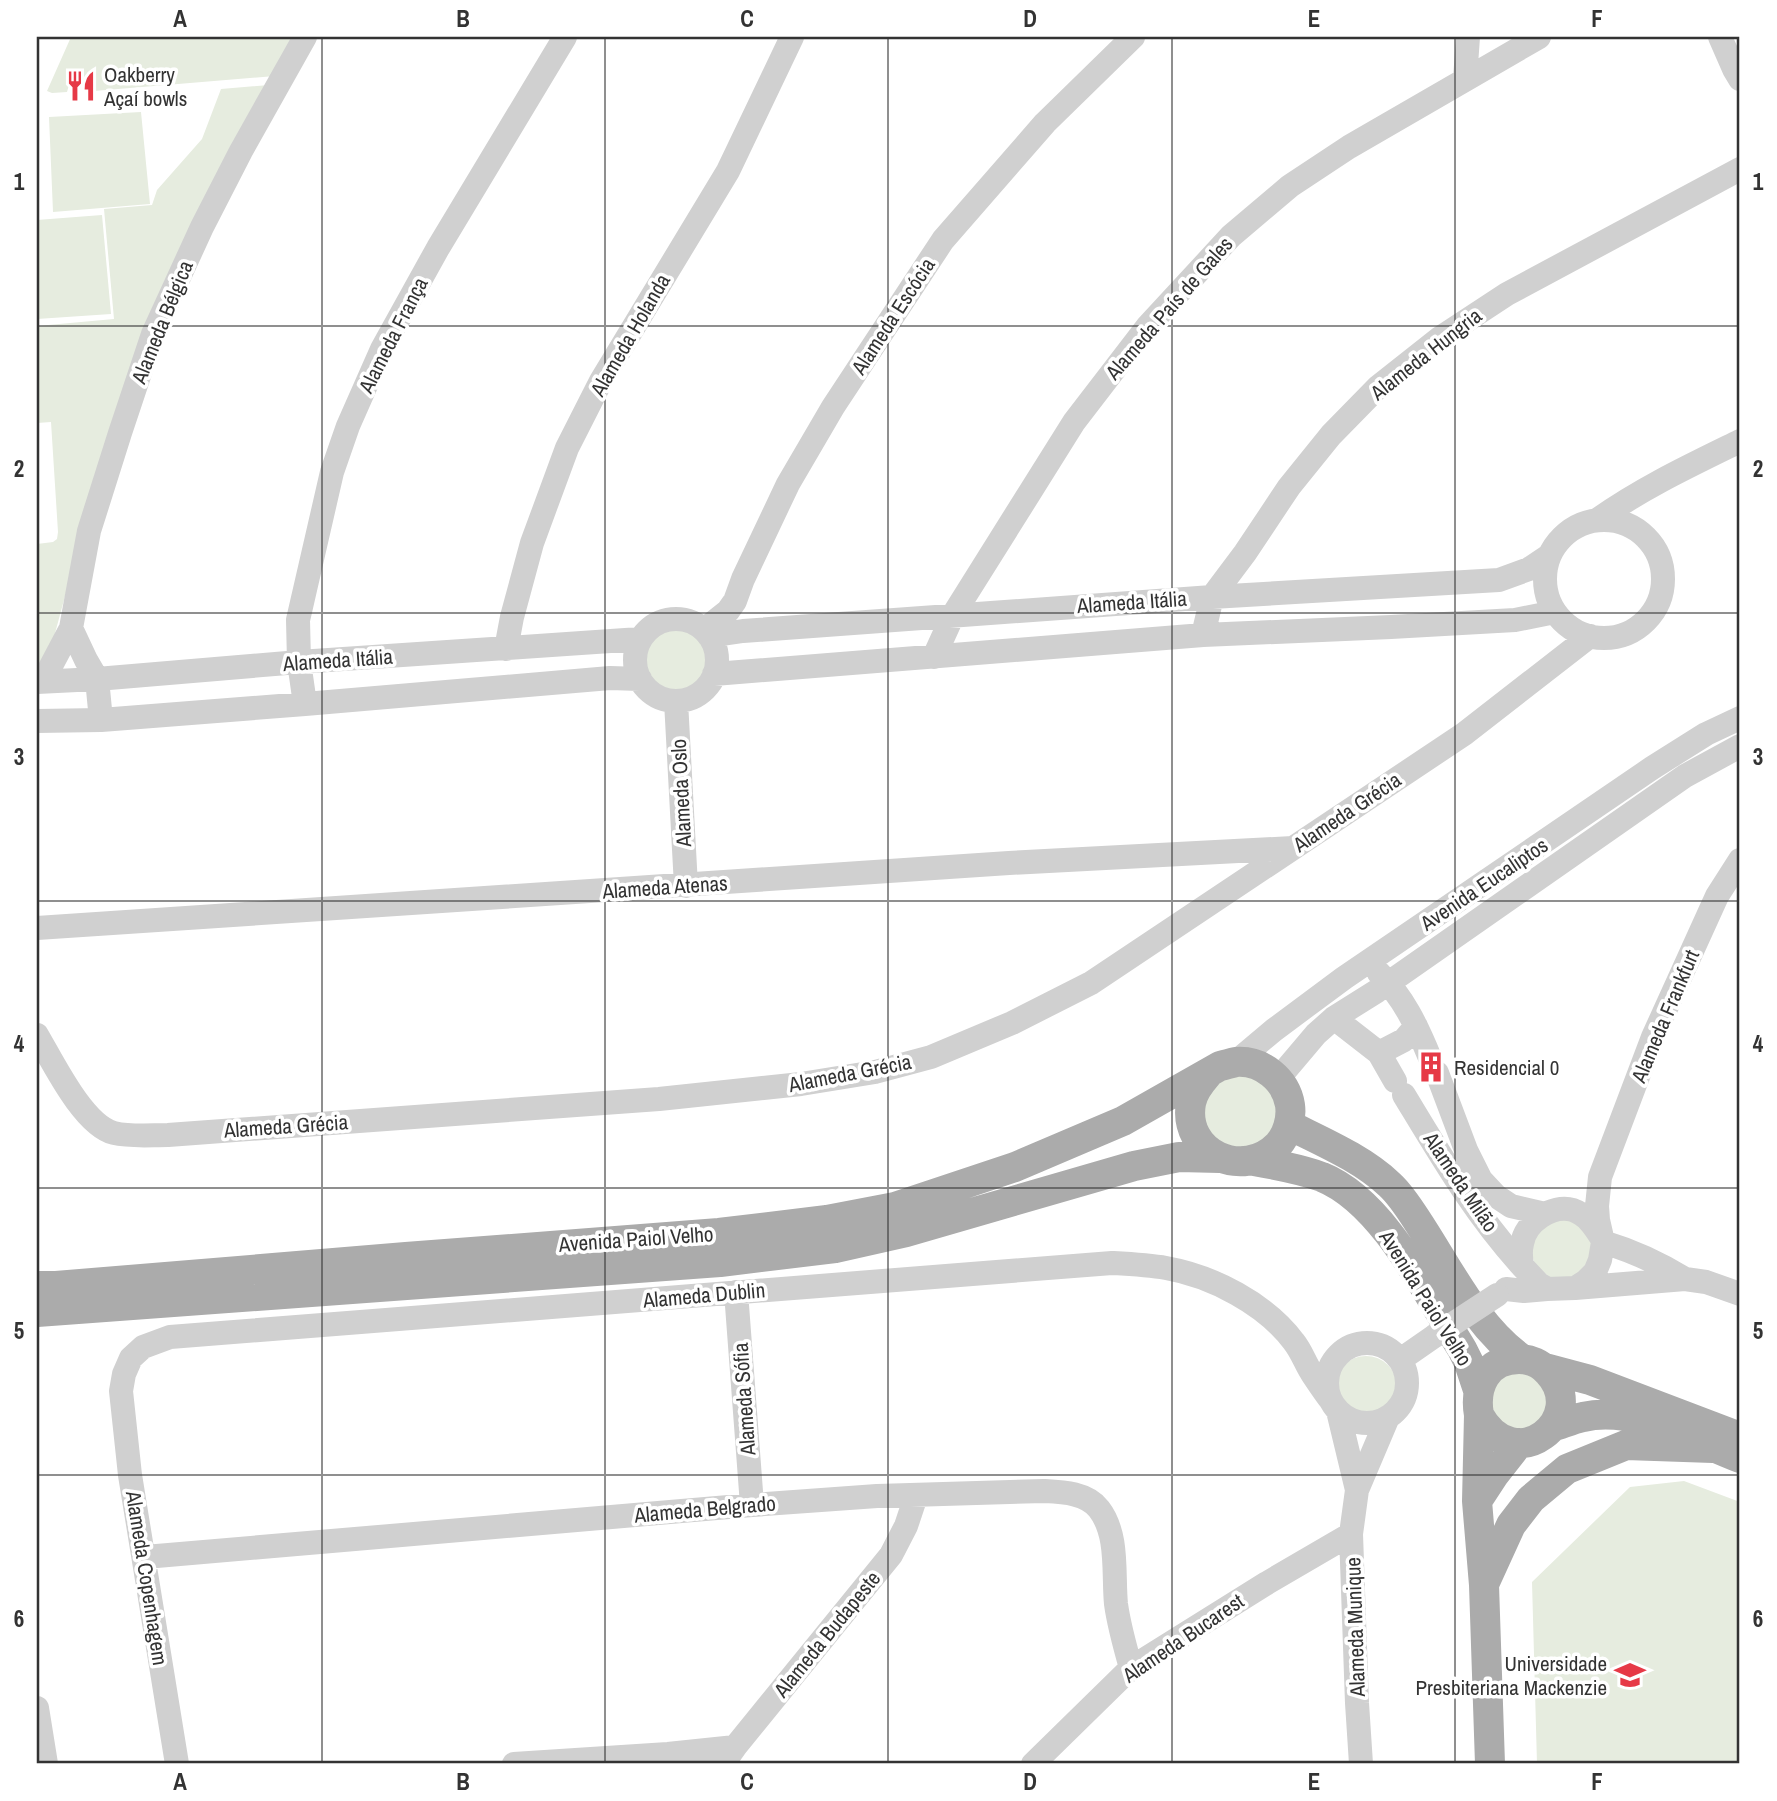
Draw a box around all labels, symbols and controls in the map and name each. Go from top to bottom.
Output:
text: A [173,3,187,34]
text: B [456,3,470,34]
text: C [740,3,754,34]
text: D [1023,3,1037,34]
text: E [1308,3,1320,34]
text: F [1591,3,1603,34]
place label: Oakberry Açaí bowls [103,60,187,113]
restaurant icon: Oakberry Açaí bowls [64,69,98,103]
text: 1 [14,166,25,197]
text: 1 [1753,166,1764,197]
street label: Alameda País de Gales [1098,230,1239,387]
street label: Alameda Escócia [844,252,942,381]
street label: Alameda Bélgica [124,256,200,389]
street label: Alameda Holanda [583,268,677,402]
street label: Alameda França [351,272,435,399]
street label: Alameda Hungria [1363,301,1488,407]
text: 2 [14,453,24,484]
text: 2 [1753,453,1763,484]
street label: Alameda Itália [1075,584,1188,620]
street label: Alameda Itália [281,642,394,678]
street label: Alameda Oslo [664,738,698,849]
text: 3 [14,741,24,772]
text: 3 [1753,741,1763,772]
street label: Alameda Grécia [1286,765,1407,859]
street label: Avenida Eucaliptos [1414,831,1553,938]
street label: Alameda Atenas [600,868,729,906]
street label: Alameda Frankfurt [1624,945,1706,1088]
text: 4 [14,1028,25,1059]
text: 4 [1753,1028,1764,1059]
street label: Alameda Grécia [785,1047,914,1099]
building icon: Residencial 0 [1414,1050,1448,1084]
place label: Residencial 0 [1454,1053,1559,1082]
street label: Alameda Grécia [222,1107,349,1145]
street label: Alameda Milão [1416,1125,1505,1238]
street label: Avenida Paiol Velho [557,1219,714,1259]
street label: Avenida Paiol Velho [1372,1224,1479,1371]
street label: Alameda Dublin [641,1275,766,1315]
text: 5 [14,1315,24,1346]
text: 5 [1753,1315,1763,1346]
street label: Alameda Sófia [726,1341,762,1457]
street label: Alameda Copenhagem [119,1488,175,1667]
street label: Alameda Belgrado [632,1488,777,1530]
street label: Alameda Munique [1338,1557,1372,1698]
street label: Alameda Budapeste [766,1565,887,1704]
street label: Alameda Bucarest [1116,1587,1250,1690]
text: 6 [14,1603,24,1634]
text: 6 [1753,1603,1763,1634]
place label: Universidade Presbiteriana Mackenzie [1416,1649,1607,1702]
school or university icon: Universidade Presbiteriana Mackenzie [1613,1658,1647,1692]
text: A [173,1766,187,1797]
text: B [456,1766,470,1797]
text: C [740,1766,754,1797]
text: D [1023,1766,1037,1797]
text: E [1308,1766,1320,1797]
text: F [1591,1766,1603,1797]

